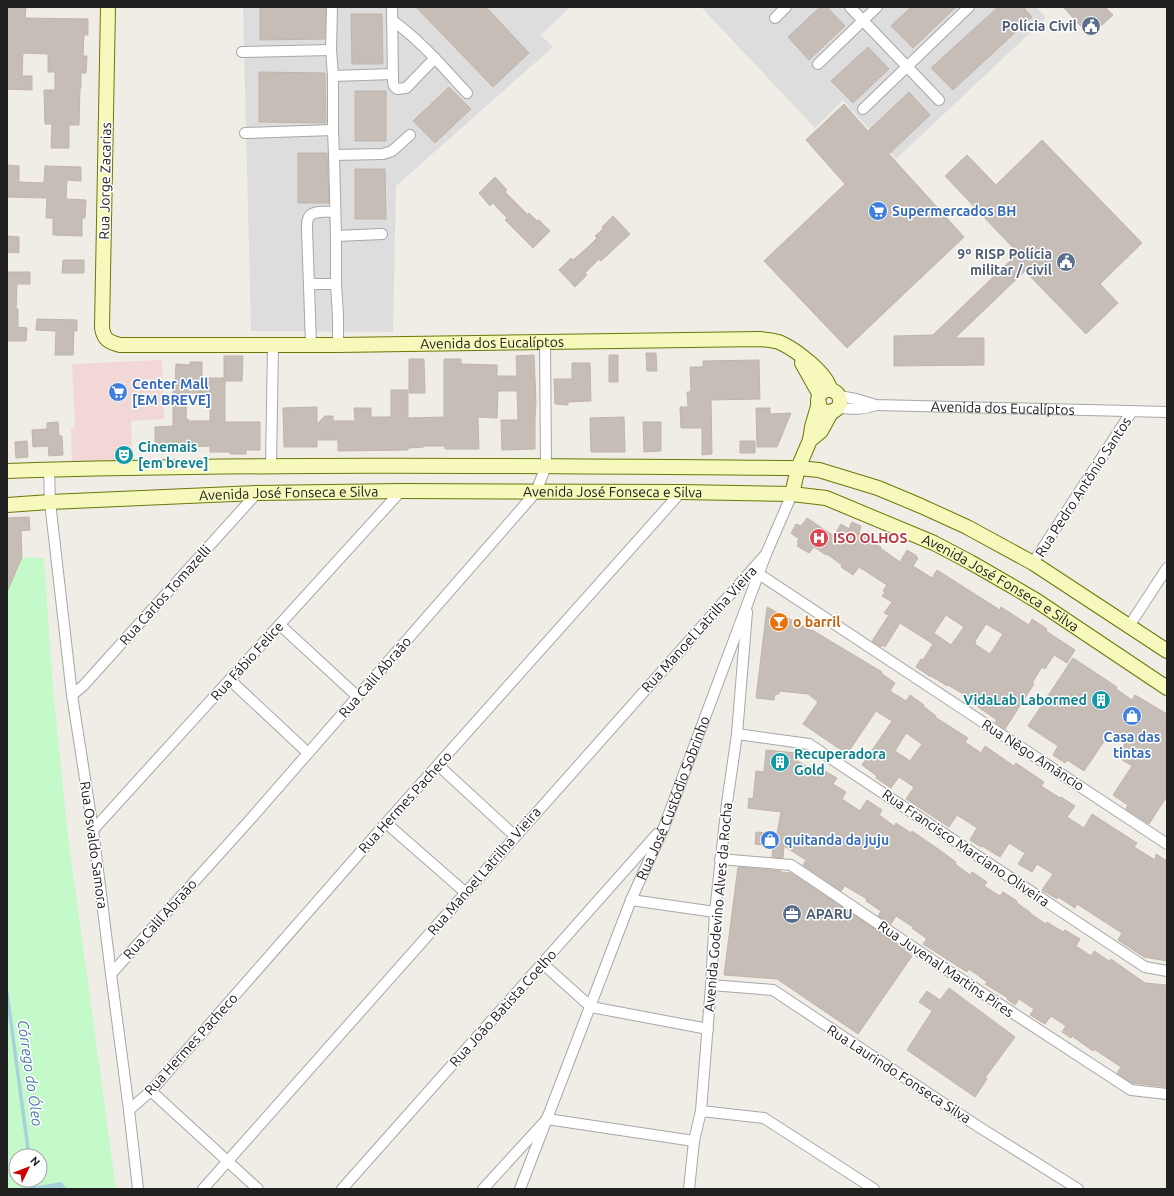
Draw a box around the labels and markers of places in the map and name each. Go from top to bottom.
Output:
public building icon: Polícia Civil [1080,15,1102,37]
place label: Polícia Civil [1002,18,1077,34]
supermarket icon: Supermercados BH [867,200,889,222]
place label: Supermercados BH [892,203,1017,219]
place label: 9º RISP Polícia militar / civil [957,246,1052,278]
public building icon: 9º RISP Polícia militar / civil [1055,251,1077,273]
place label: Center Mall [EM BREVE] [132,376,211,408]
supermarket icon: Center Mall [EM BREVE] [107,381,129,403]
place label: Cinemais [em breve] [138,439,209,471]
theatre icon: Cinemais [em breve] [113,444,135,466]
hospital icon: ISO OLHOS [808,527,830,549]
place label: ISO OLHOS [833,530,907,546]
bar icon: o barril [768,611,790,633]
place label: o barril [793,614,840,630]
building icon: VidaLab Labormed [1090,689,1112,711]
place label: VidaLab Labormed [963,692,1087,708]
shop icon: Casa das tintas [1121,705,1143,727]
place label: Casa das tintas [1104,729,1161,761]
place label: Recuperadora Gold [794,746,886,778]
building icon: Recuperadora Gold [769,751,791,773]
shop icon: quitanda da juju [759,829,781,851]
place label: quitanda da juju [784,832,889,848]
office icon: APARU [781,903,803,925]
place label: APARU [806,906,853,922]

